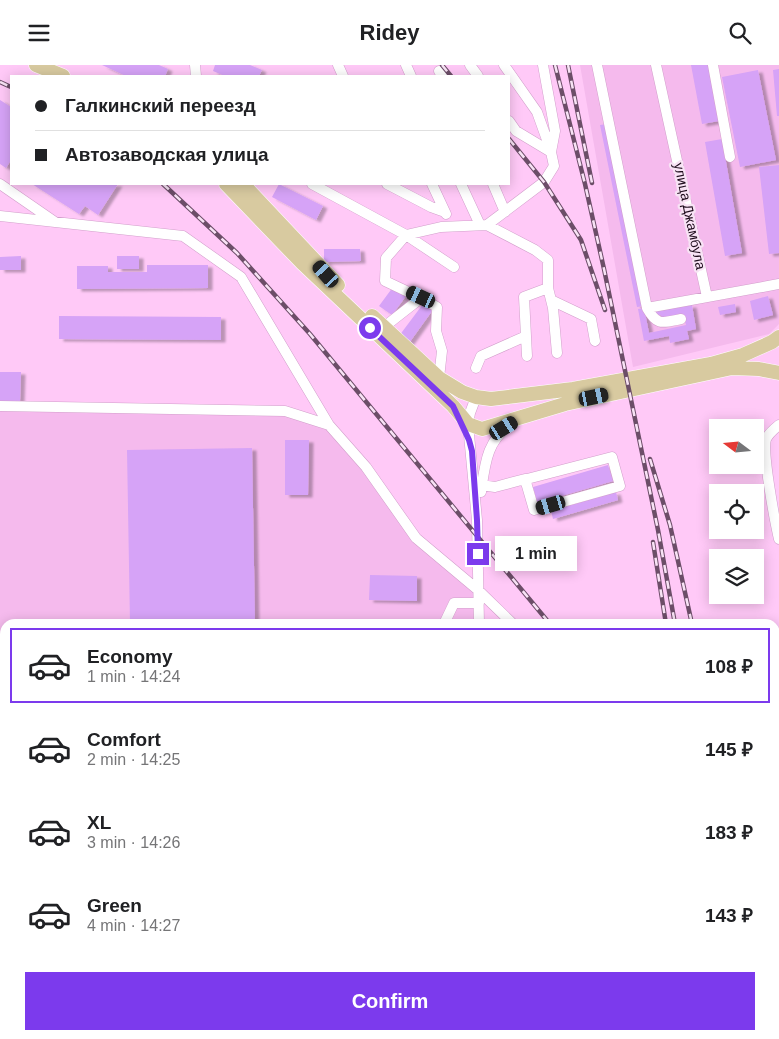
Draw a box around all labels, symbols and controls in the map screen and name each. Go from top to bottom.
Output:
icon: menu [25,19,53,47]
icon: search [726,19,754,47]
text: Ridey [360,20,419,45]
text: Галкинский переезд [65,95,256,116]
text: Автозаводская улица [65,144,268,165]
street label: улица Джамбула [671,161,709,271]
car [310,258,341,290]
car [404,284,437,310]
route start [359,317,381,339]
car [577,387,610,407]
car [487,414,520,442]
north arrow [709,419,764,474]
map controls [709,419,764,604]
button: locate [709,484,764,539]
car [534,494,567,516]
callout: 1 min [496,537,578,571]
route end [467,543,489,565]
text: 1 min [515,545,557,562]
button: layers [709,549,764,604]
icon: car [27,643,72,688]
text: Economy [87,646,173,667]
text: 108 ₽ [705,656,753,677]
text: 1 min · 14:24 [87,668,180,685]
icon: car [27,726,72,771]
text: Comfort [87,729,161,750]
text: 145 ₽ [705,739,753,760]
text: 2 min · 14:25 [87,751,180,768]
icon: car [27,809,72,854]
text: XL [87,812,111,833]
text: 183 ₽ [705,822,753,843]
text: 3 min · 14:26 [87,834,180,851]
icon: car [27,892,72,937]
text: Green [87,895,142,916]
text: 143 ₽ [705,905,753,926]
text: 4 min · 14:27 [87,917,180,934]
button: Confirm [25,972,755,1030]

